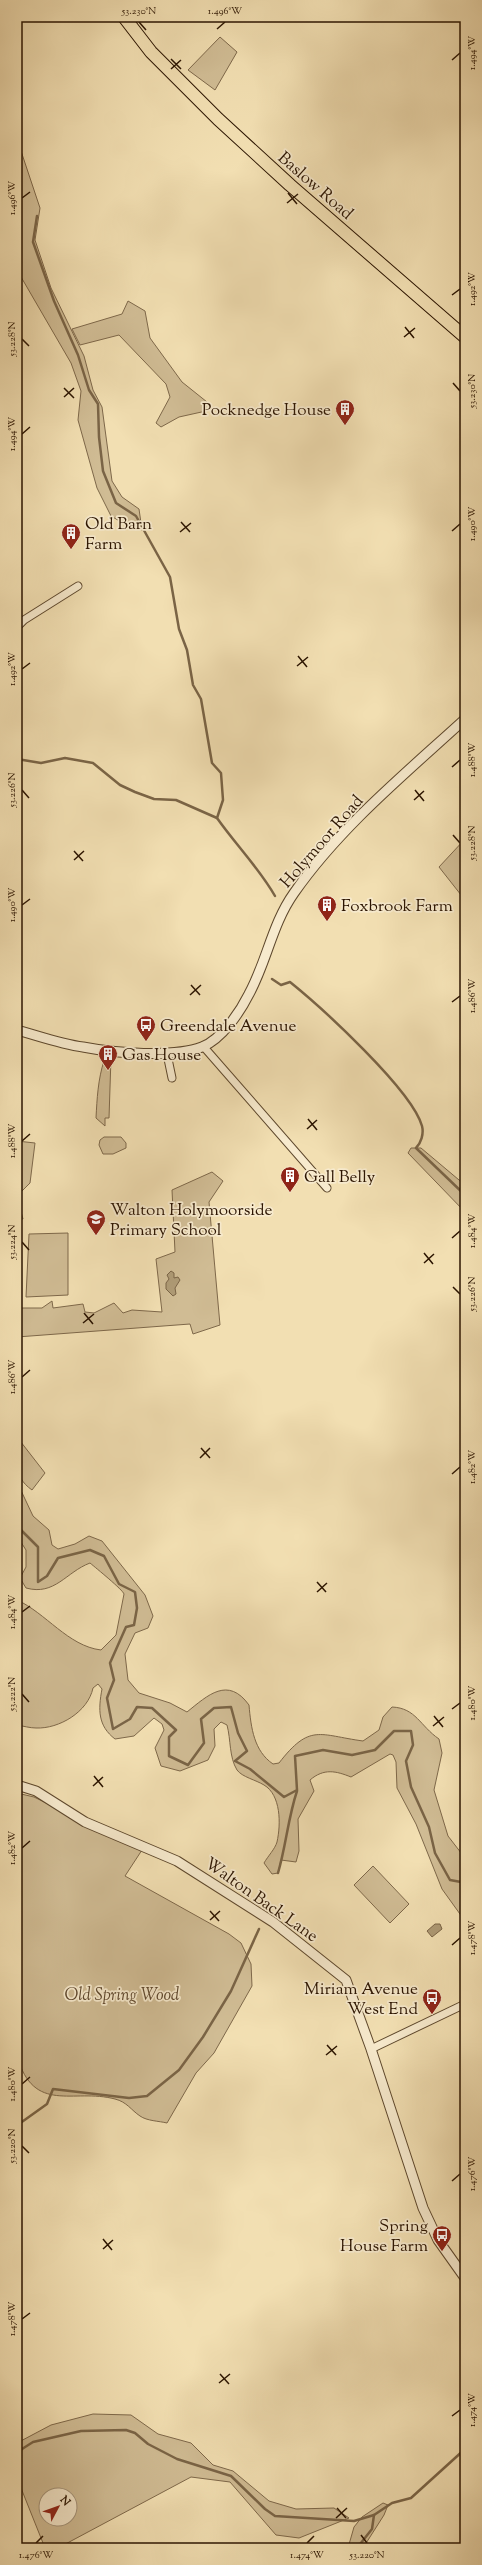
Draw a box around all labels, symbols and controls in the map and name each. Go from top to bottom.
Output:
text: 53.230°N [121,4,156,19]
text: 1.496°W [208,4,242,19]
text: 1.494°W [465,36,480,70]
street label: Baslow Road [272,147,358,226]
text: 1.496°W [5,181,20,215]
text: 1.492°W [465,272,480,306]
text: 53.228°N [5,322,20,357]
text: 53.230°N [465,374,480,409]
building icon: Pocknedge House [334,398,356,426]
place label: Pocknedge House [202,399,331,423]
text: 1.494°W [5,417,20,451]
text: 1.490°W [465,507,480,541]
place label: Old Barn Farm [85,513,152,557]
building icon: Old Barn Farm [60,522,82,550]
text: 1.492°W [5,652,20,686]
text: 1.488°W [465,743,480,777]
text: 53.226°N [5,773,20,808]
street label: Holymoor Road [275,790,370,894]
text: 53.228°N [465,826,480,861]
text: 1.490°W [5,888,20,922]
building icon: Foxbrook Farm [316,894,338,922]
place label: Foxbrook Farm [341,895,453,919]
text: 1.486°W [465,979,480,1013]
bus stop icon: Greendale Avenue [135,1014,157,1042]
place label: Greendale Avenue [160,1015,296,1039]
building icon: Gas House [97,1043,119,1071]
place label: Gas House [122,1044,201,1068]
text: 1.488°W [5,1124,20,1158]
building icon: Gall Belly [279,1165,301,1193]
place label: Gall Belly [304,1166,376,1190]
place label: Walton Holymoorside Primary School [110,1199,272,1243]
school or university icon: Walton Holymoorside Primary School [85,1208,107,1236]
text: 1.484°W [465,1214,480,1248]
text: 53.224°N [5,1225,20,1260]
text: 53.226°N [465,1277,480,1312]
text: 1.486°W [5,1360,20,1394]
text: 1.482°W [465,1450,480,1484]
text: 1.484°W [5,1595,20,1629]
text: 53.222°N [5,1677,20,1712]
text: 1.480°W [465,1686,480,1720]
text: 1.482°W [5,1831,20,1865]
street label: Walton Back Lane [199,1852,323,1949]
text: 1.478°W [465,1921,480,1955]
place label: Miriam Avenue West End [304,1978,418,2022]
park label: Old Spring Wood [64,1984,180,2008]
bus stop icon: Miriam Avenue West End [421,1987,443,2015]
text: 1.480°W [5,2067,20,2101]
text: 53.220°N [5,2128,20,2165]
text: 1.476°W [465,2157,480,2191]
place label: Spring House Farm [340,2215,428,2259]
bus stop icon: Spring House Farm [431,2224,453,2252]
text: 1.478°W [5,2302,20,2336]
text: 1.474°W [465,2393,480,2427]
north arrow [38,2487,78,2527]
text: N [55,2492,74,2510]
text: 1.476°W [19,2548,53,2563]
text: 1.474°W [290,2548,324,2563]
text: 53.220°N [349,2548,385,2563]

